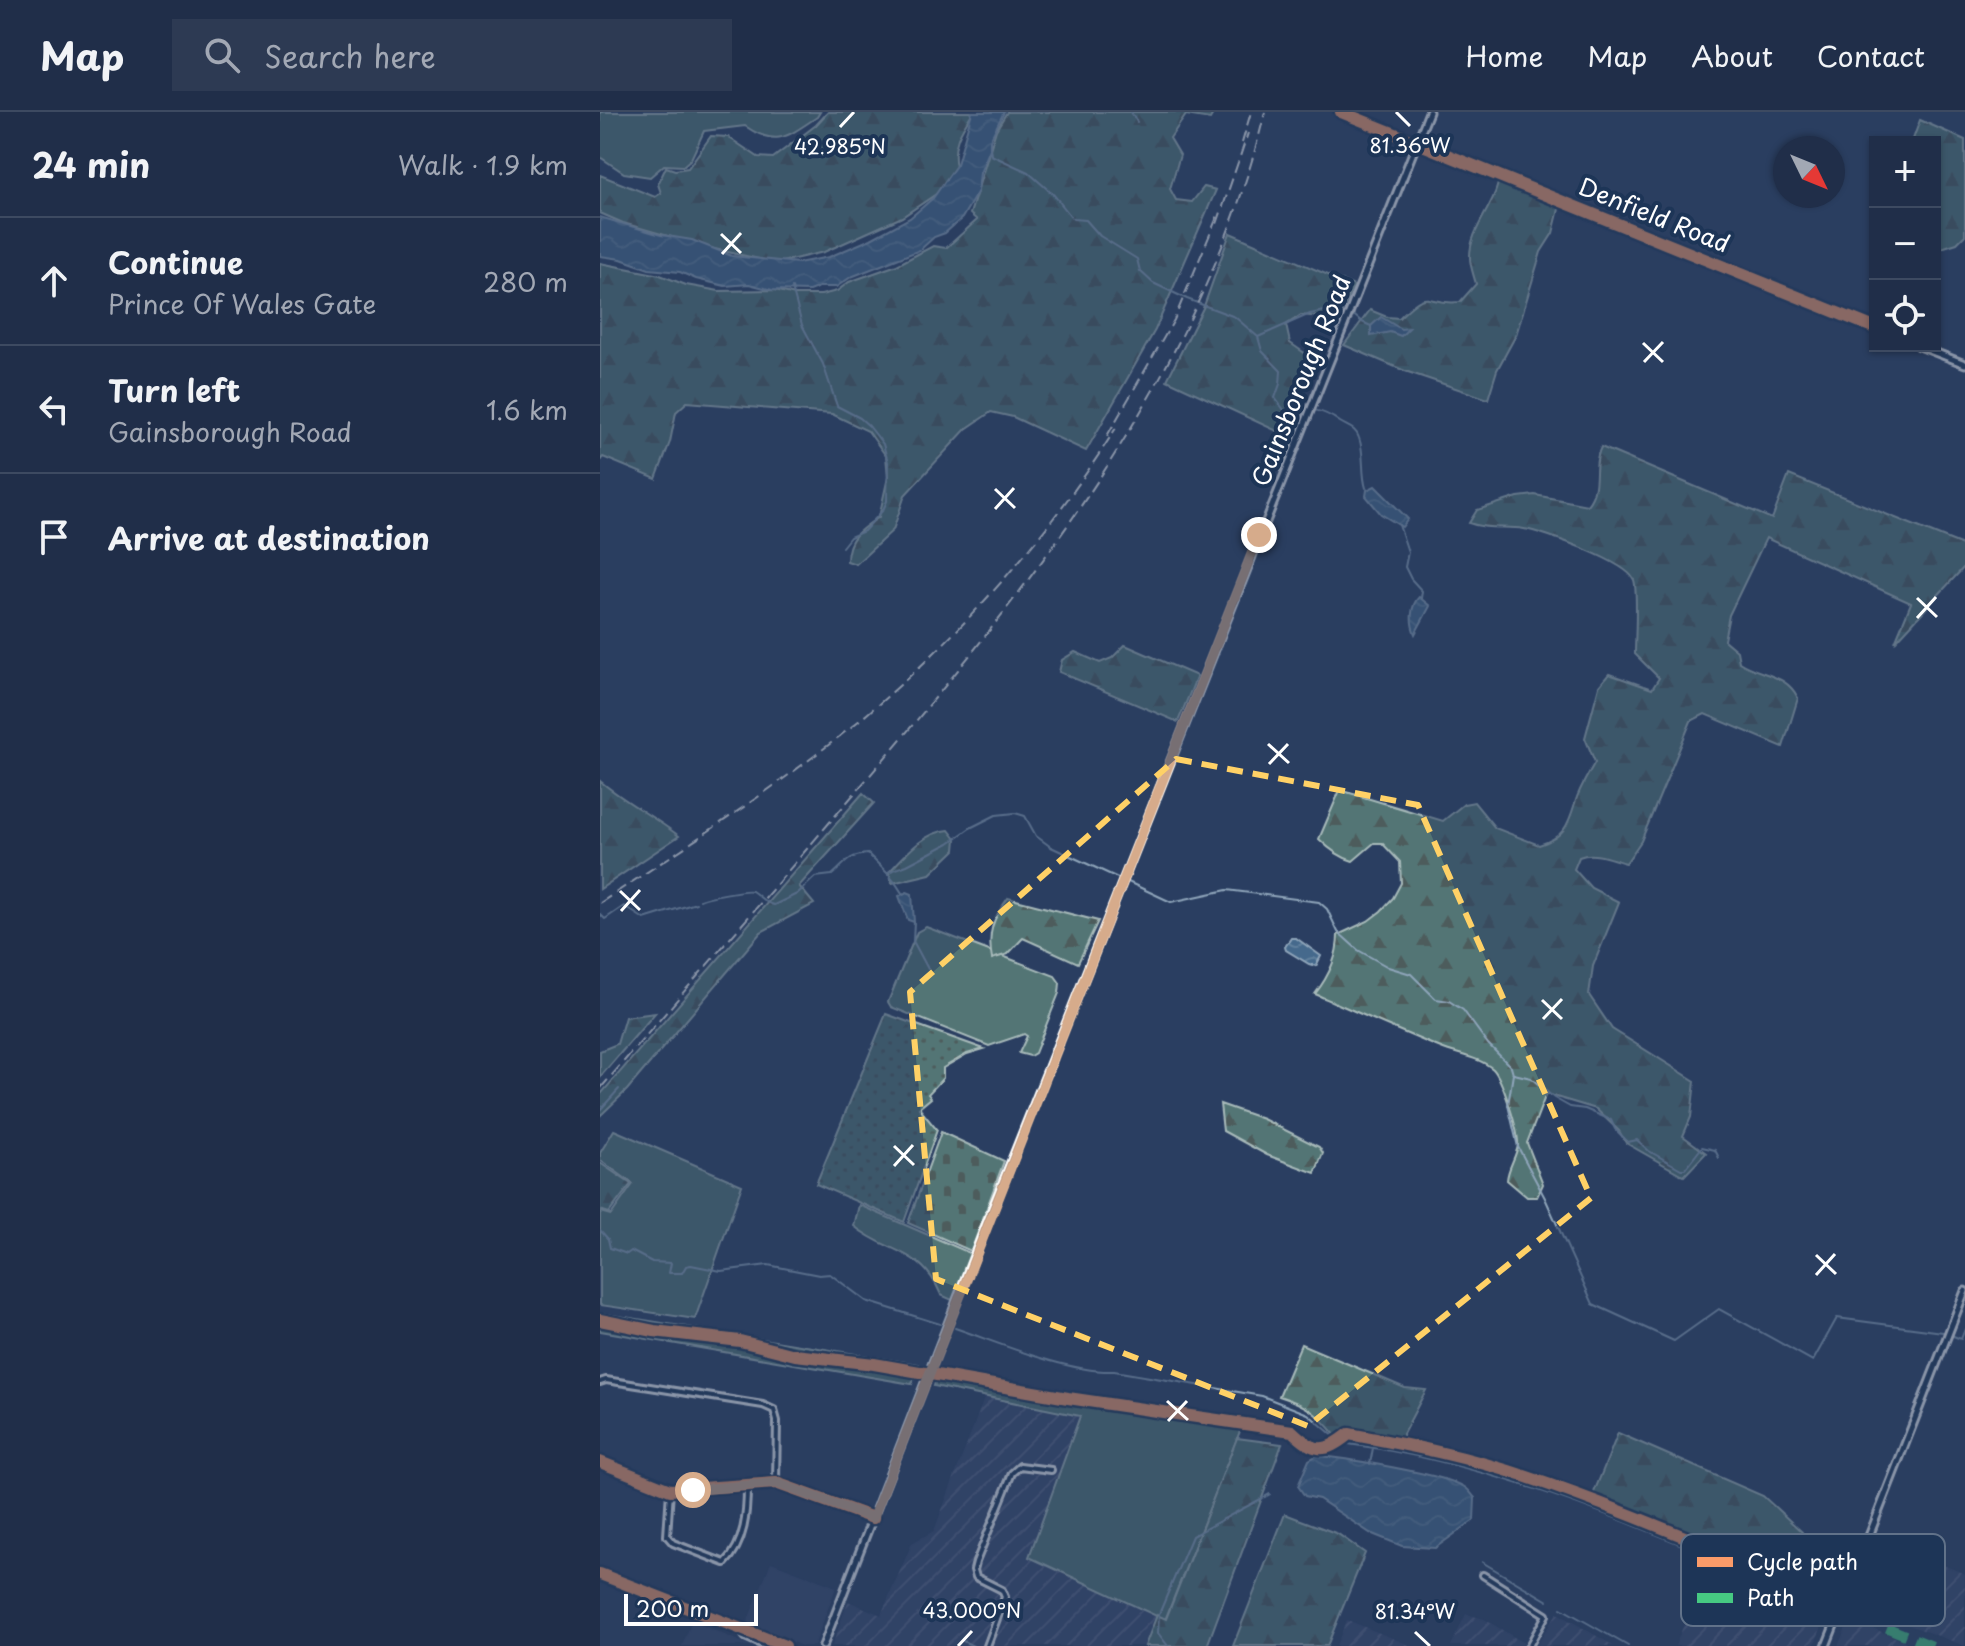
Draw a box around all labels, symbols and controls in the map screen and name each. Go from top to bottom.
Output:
search box [172,19,732,91]
text: Map [40,27,124,84]
icon: search [200,33,244,77]
text: Search here [264,33,436,78]
text: Home [1465,34,1543,77]
text: Map [1587,34,1647,77]
text: About [1691,34,1773,77]
text: Contact [1817,34,1925,77]
text: 81.36°W [1370,130,1451,160]
text: 42.985°N [794,131,886,161]
north arrow [1773,136,1845,208]
map controls [1869,136,1941,352]
button: + [1869,136,1941,208]
text: 24 min [32,138,150,190]
text: Walk · 1.9 km [398,145,568,184]
street label: Denfield Road [1574,167,1736,261]
button: − [1869,208,1941,280]
text: Continue [108,239,243,284]
icon: ahead [32,259,76,303]
text: 280 m [483,262,568,301]
street label: Gainsborough Road [1241,269,1359,491]
button: locate [1869,280,1941,352]
text: Prince Of Wales Gate [108,284,376,323]
text: Turn left [108,367,240,412]
icon: left [32,387,76,431]
text: 1.6 km [486,390,568,429]
text: Gainsborough Road [108,412,352,451]
icon: arrive [32,515,76,559]
text: Arrive at destination [108,515,430,560]
route end [1241,517,1277,553]
route start [675,1472,711,1508]
legend [1681,1534,1945,1626]
text: Cycle path [1747,1544,1858,1577]
text: Path [1747,1580,1795,1613]
scale bar [624,1590,758,1626]
text: 200 m [636,1591,709,1624]
text: 43.000°N [923,1595,1021,1625]
text: 81.34°W [1375,1596,1456,1626]

